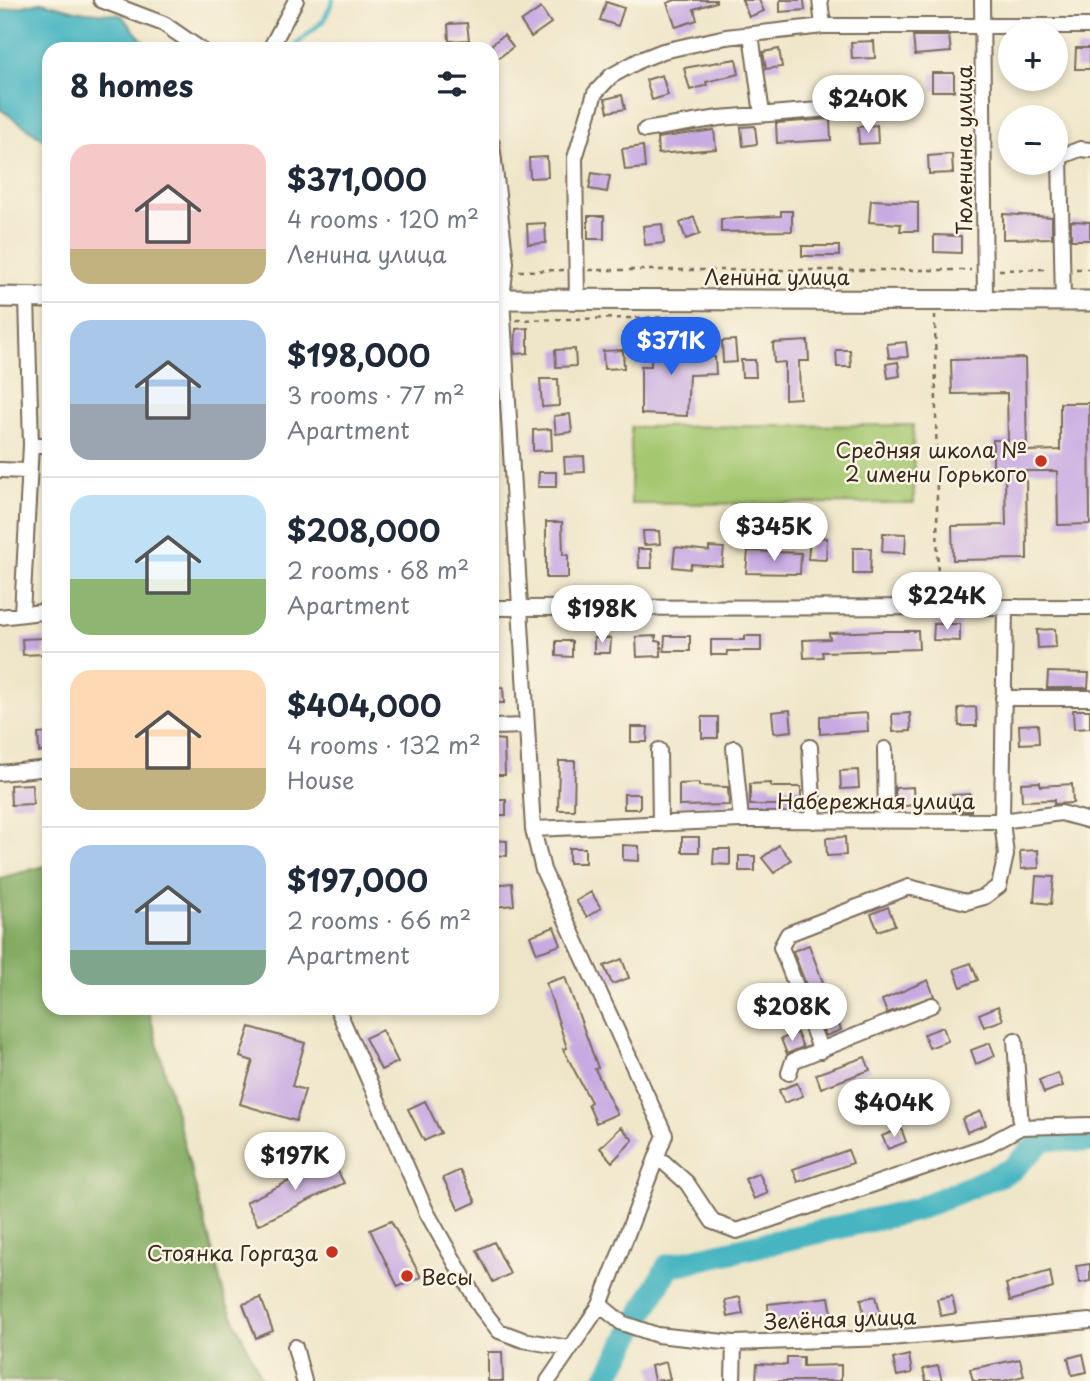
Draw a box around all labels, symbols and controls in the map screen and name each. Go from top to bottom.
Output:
map controls [998,21,1068,175]
button: + [998,21,1068,91]
text: 8 homes [70,62,193,107]
street label: Тюленина улица [947,64,979,235]
icon: filters [433,65,471,103]
pin: $240K [819,76,917,135]
text: $240K [828,80,908,115]
button: − [998,105,1068,175]
text: $371,000 [287,156,427,201]
icon: home [126,172,210,256]
text: 4 rooms · 120 m² [287,201,479,236]
text: Ленина улица [287,236,446,271]
street label: Ленина улица [704,260,851,292]
pin: $371K [622,318,720,377]
text: $371K [637,322,705,357]
text: $198,000 [287,332,430,377]
icon: home [126,348,210,432]
text: 3 rooms · 77 m² [287,377,465,412]
text: Apartment [287,412,410,447]
place label: Средняя школа № 2 имени Горького [835,433,1027,489]
marker: Средняя школа № 2 имени Горького [1033,453,1049,469]
pin: $345K [725,504,823,563]
text: $208,000 [287,507,440,552]
text: $345K [736,508,812,543]
icon: home [126,523,210,607]
text: 2 rooms · 68 m² [287,552,469,587]
pin: $224K [898,572,996,632]
text: $224K [908,577,986,612]
pin: $198K [553,586,651,645]
text: Apartment [287,587,410,622]
text: $198K [567,590,637,625]
text: $404,000 [287,682,442,727]
icon: home [126,698,210,782]
text: 4 rooms · 132 m² [287,727,481,762]
text: House [287,762,354,797]
street label: Набережная улица [777,784,976,816]
text: $197,000 [287,857,428,902]
icon: home [126,873,210,957]
text: 2 rooms · 66 m² [287,902,471,937]
text: Apartment [287,937,410,972]
pin: $208K [743,984,841,1043]
text: $208K [753,988,831,1023]
pin: $404K [845,1080,943,1139]
text: $404K [854,1084,934,1119]
pin: $197K [246,1132,344,1192]
text: $197K [260,1137,330,1172]
place label: Стоянка Горгаза [147,1236,319,1268]
marker: Стоянка Горгаза [324,1244,340,1260]
place label: Весы [421,1260,473,1292]
marker: Весы [399,1268,415,1284]
street label: Зелёная улица [763,1299,918,1337]

